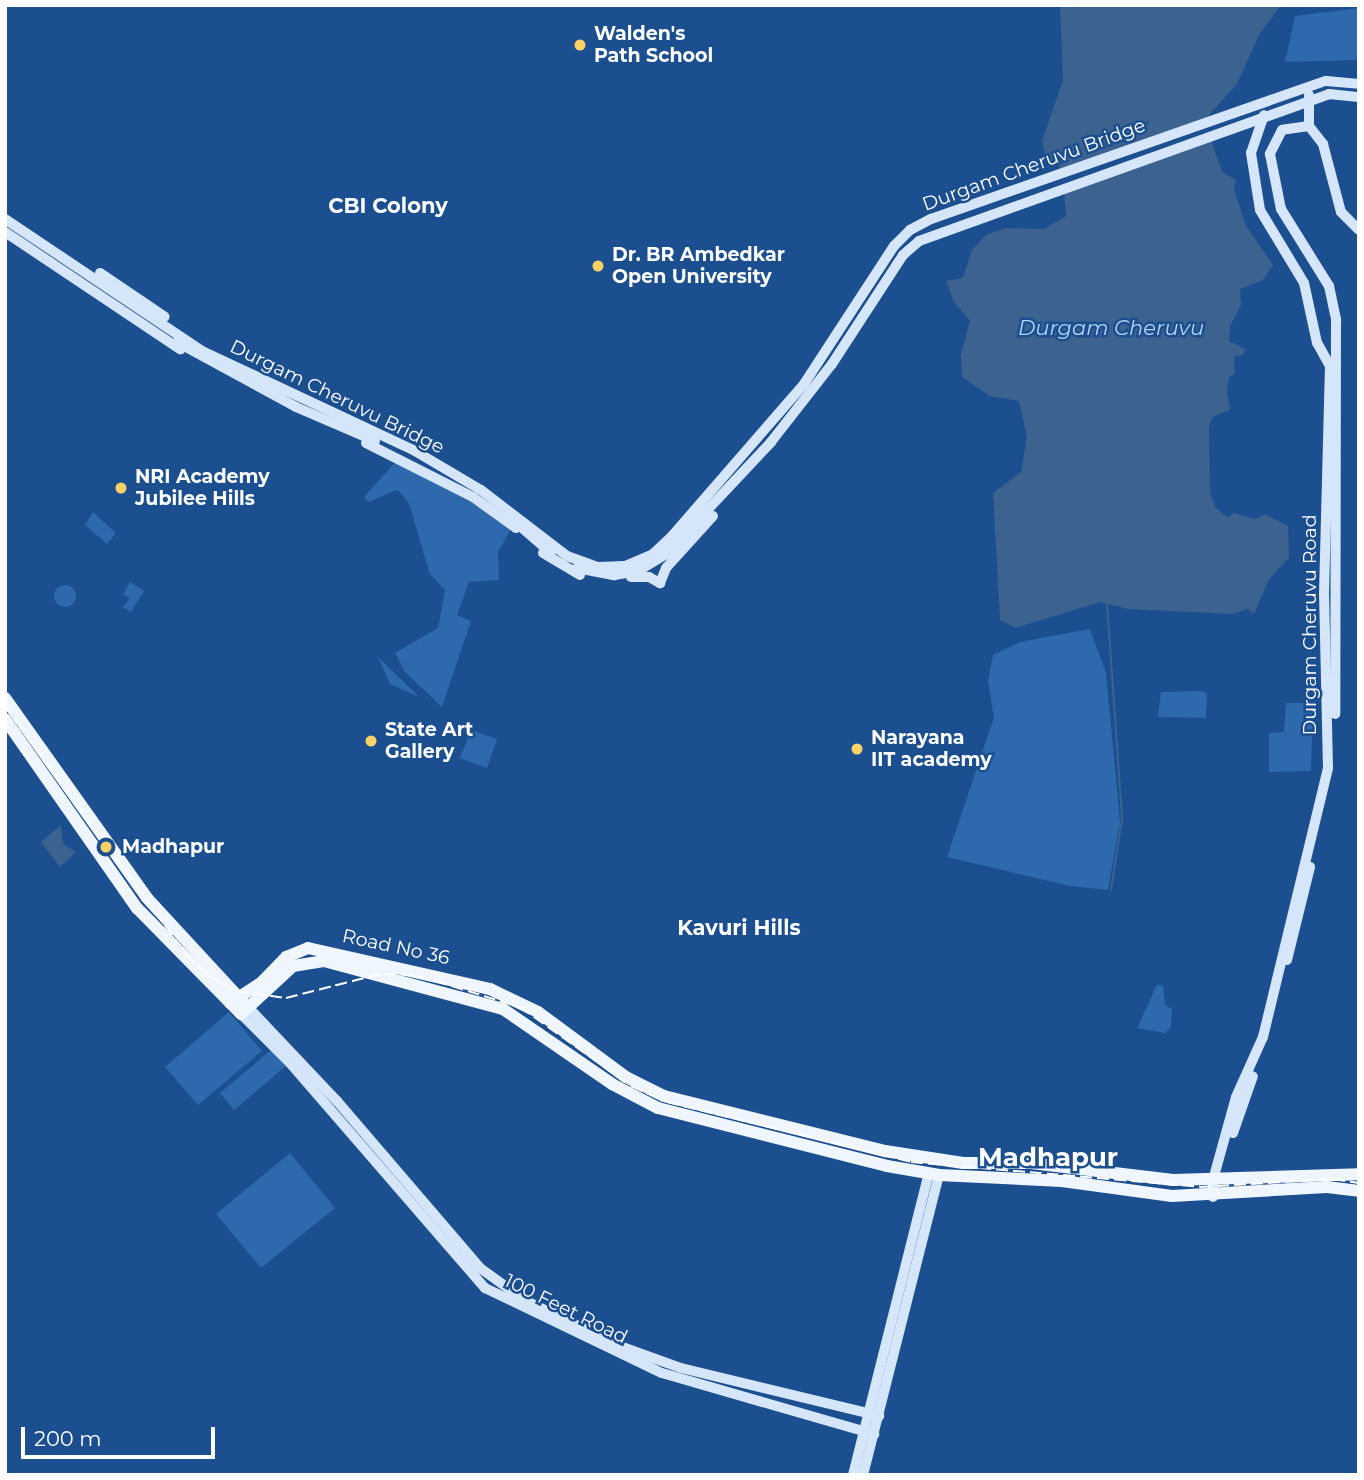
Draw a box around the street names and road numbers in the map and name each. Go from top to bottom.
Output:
street label: Durgam Cheruvu Bridge [919,114,1149,216]
street label: Durgam Cheruvu Bridge [226,335,448,459]
street label: Durgam Cheruvu Road [1299,514,1321,736]
street label: Road No 36 [340,924,452,970]
street label: 100 Feet Road [501,1269,631,1349]

